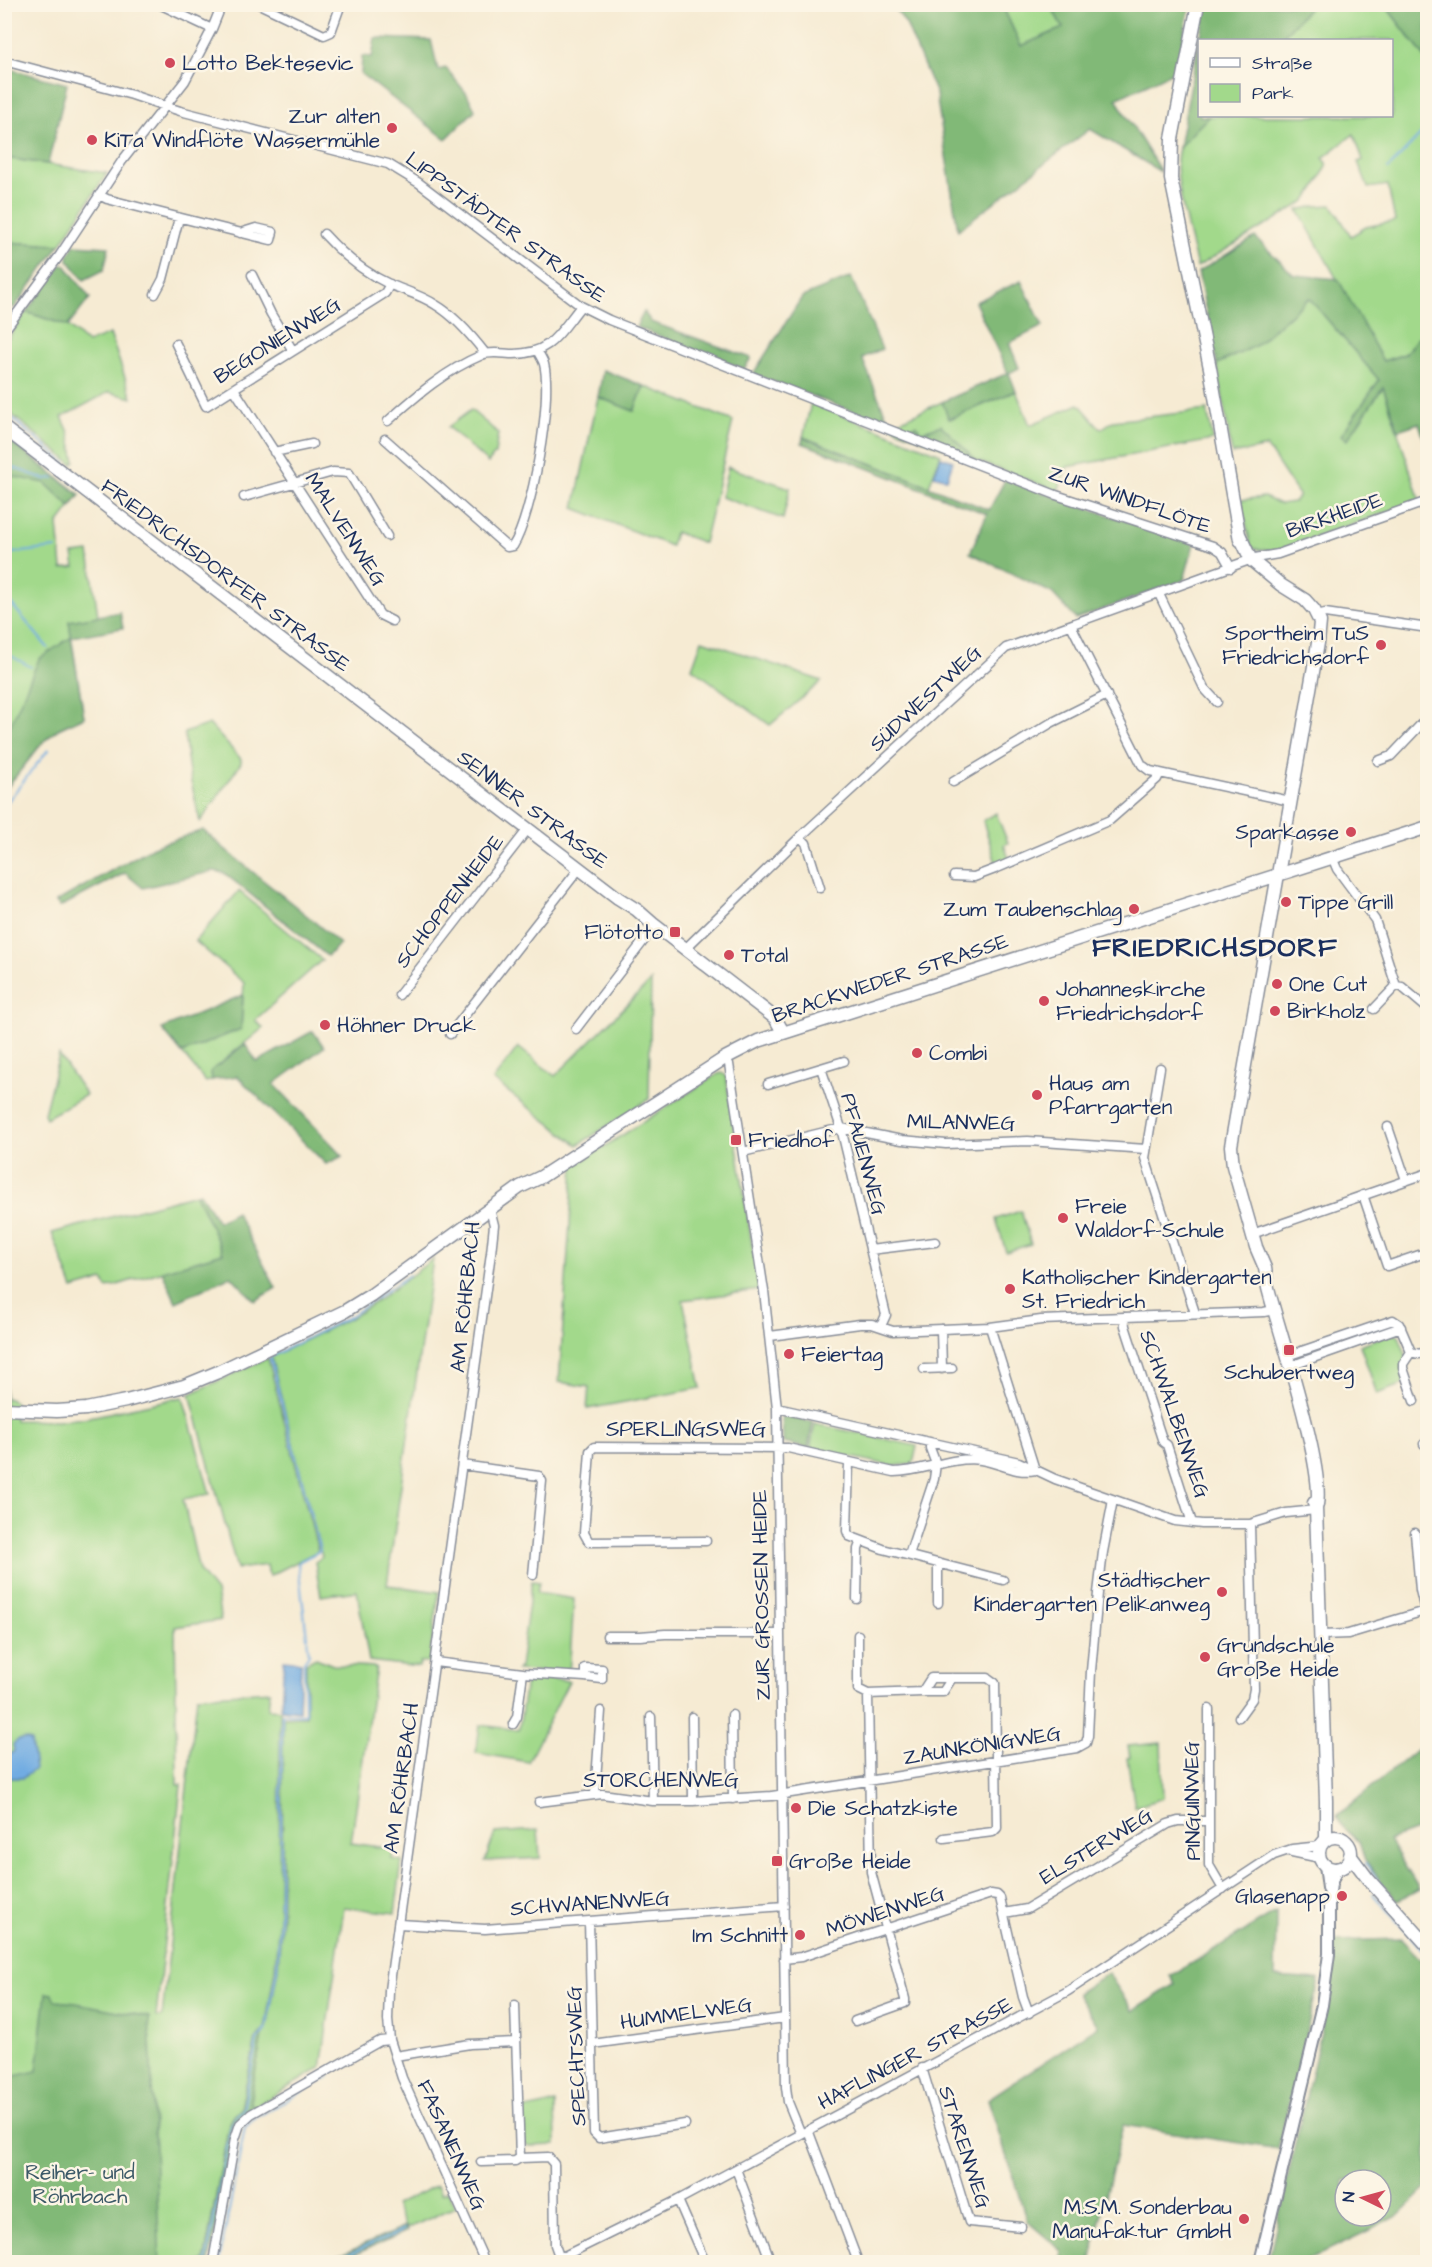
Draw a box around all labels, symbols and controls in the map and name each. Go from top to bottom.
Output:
legend [1198,39,1393,117]
place label: Lotto Bektesevic [182,49,354,78]
text: Straße [1252,51,1313,76]
marker: Lotto Bektesevic [163,56,177,70]
text: Park [1252,81,1294,106]
place label: Zur alten Wassermühle [253,102,380,155]
marker: Zur alten Wassermühle [385,121,399,135]
place label: KiTa Windflöte [104,126,244,155]
marker: KiTa Windflöte [85,133,99,147]
street label: LIPPSTÄDTER STRASSE [400,145,612,310]
street label: BEGONIENWEG [208,290,347,391]
street label: ZUR WINDFLÖTE [1045,458,1215,541]
street label: MALVENWEG [298,467,394,592]
street label: FRIEDRICHSDORFER STRASSE [95,472,357,679]
street label: BIRKHEIDE [1282,485,1387,545]
place label: Sportheim TuS Friedrichsdorf [1222,619,1370,672]
street label: SÜDWESTWEG [863,638,988,758]
marker: Sportheim TuS Friedrichsdorf [1374,638,1388,652]
street label: SENNER STRASSE [451,743,615,876]
place label: Sparkasse [1236,818,1339,848]
marker: Sparkasse [1344,825,1358,839]
street label: SCHOPPENHEIDE [388,828,511,974]
place label: Tippe Grill [1298,888,1393,918]
place label: Zum Taubenschlag [943,895,1122,926]
marker: Tippe Grill [1279,895,1293,909]
marker: Zum Taubenschlag [1127,902,1141,916]
place label: Flötotto [584,918,663,947]
marker: Flötotto [668,925,682,939]
street label: BRACKWEDER STRASSE [768,926,1013,1030]
district label: FRIEDRICHSDORF [1092,929,1338,967]
place label: Total [741,941,788,970]
marker: Total [722,948,736,962]
place label: One Cut [1289,970,1368,999]
place label: Johanneskirche Friedrichsdorf [1056,975,1206,1028]
marker: One Cut [1270,977,1284,991]
marker: Johanneskirche Friedrichsdorf [1037,994,1051,1008]
place label: Birkholz [1287,997,1366,1026]
marker: Birkholz [1268,1004,1282,1018]
place label: Höhner Druck [337,1011,476,1040]
marker: Höhner Druck [318,1018,332,1032]
place label: Combi [929,1039,987,1068]
marker: Combi [910,1046,924,1060]
place label: Haus am Pfarrgarten [1049,1069,1172,1124]
marker: Haus am Pfarrgarten [1030,1088,1044,1102]
street label: PFAUENWEG [833,1090,894,1219]
street label: MILANWEG [907,1107,1016,1138]
place label: Friedhof [748,1126,835,1155]
marker: Friedhof [729,1133,743,1147]
place label: Freie Waldorf-Schule [1075,1192,1224,1245]
marker: Freie Waldorf-Schule [1056,1211,1070,1225]
street label: AM RÖHRBACH [443,1220,488,1374]
place label: Katholischer Kindergarten St. Friedrich [1022,1263,1272,1316]
marker: Katholischer Kindergarten St. Friedrich [1003,1282,1017,1296]
street label: SCHWALBENWEG [1132,1326,1217,1503]
place label: Feiertag [801,1340,883,1371]
marker: Schubertweg [1282,1343,1296,1357]
marker: Feiertag [782,1347,796,1361]
place label: Schubertweg [1224,1358,1354,1389]
street label: SPERLINGSWEG [606,1415,766,1444]
street label: ZUR GROSSEN HEIDE [745,1489,778,1701]
place label: Städtischer Kindergarten Pelikanweg [974,1566,1210,1621]
marker: Städtischer Kindergarten Pelikanweg [1215,1585,1229,1599]
place label: Grundschule Große Heide [1217,1631,1339,1684]
marker: Grundschule Große Heide [1198,1650,1212,1664]
street label: AM RÖHRBACH [377,1701,426,1855]
street label: ZAUNKÖNIGWEG [901,1719,1063,1772]
street label: PINGUINWEG [1177,1741,1208,1861]
street label: STORCHENWEG [583,1766,739,1795]
place label: Die Schatzkiste [808,1794,958,1823]
marker: Die Schatzkiste [789,1801,803,1815]
street label: ELSTERWEG [1034,1801,1159,1892]
place label: Große Heide [789,1847,911,1876]
marker: Große Heide [770,1854,784,1868]
street label: MÖWENWEG [822,1878,949,1944]
place label: Glasenapp [1235,1882,1330,1912]
street label: SCHWANENWEG [509,1883,671,1924]
marker: Glasenapp [1335,1889,1349,1903]
place label: Im Schnitt [692,1921,789,1950]
marker: Im Schnitt [793,1928,807,1942]
street label: SPECHTSWEG [560,1985,593,2127]
street label: HUMMELWEG [618,1990,754,2037]
street label: HAFLINGER STRASSE [813,1990,1018,2117]
street label: FASANENWEG [410,2075,494,2216]
street label: STARENWEG [931,2082,998,2213]
park label: Reiher- und Röhrbach [25,2158,135,2211]
north arrow [1333,2168,1393,2228]
text: N [1338,2191,1360,2203]
place label: M.S.M. Sonderbau Manufaktur GmbH [1052,2193,1232,2246]
marker: M.S.M. Sonderbau Manufaktur GmbH [1237,2212,1251,2226]

